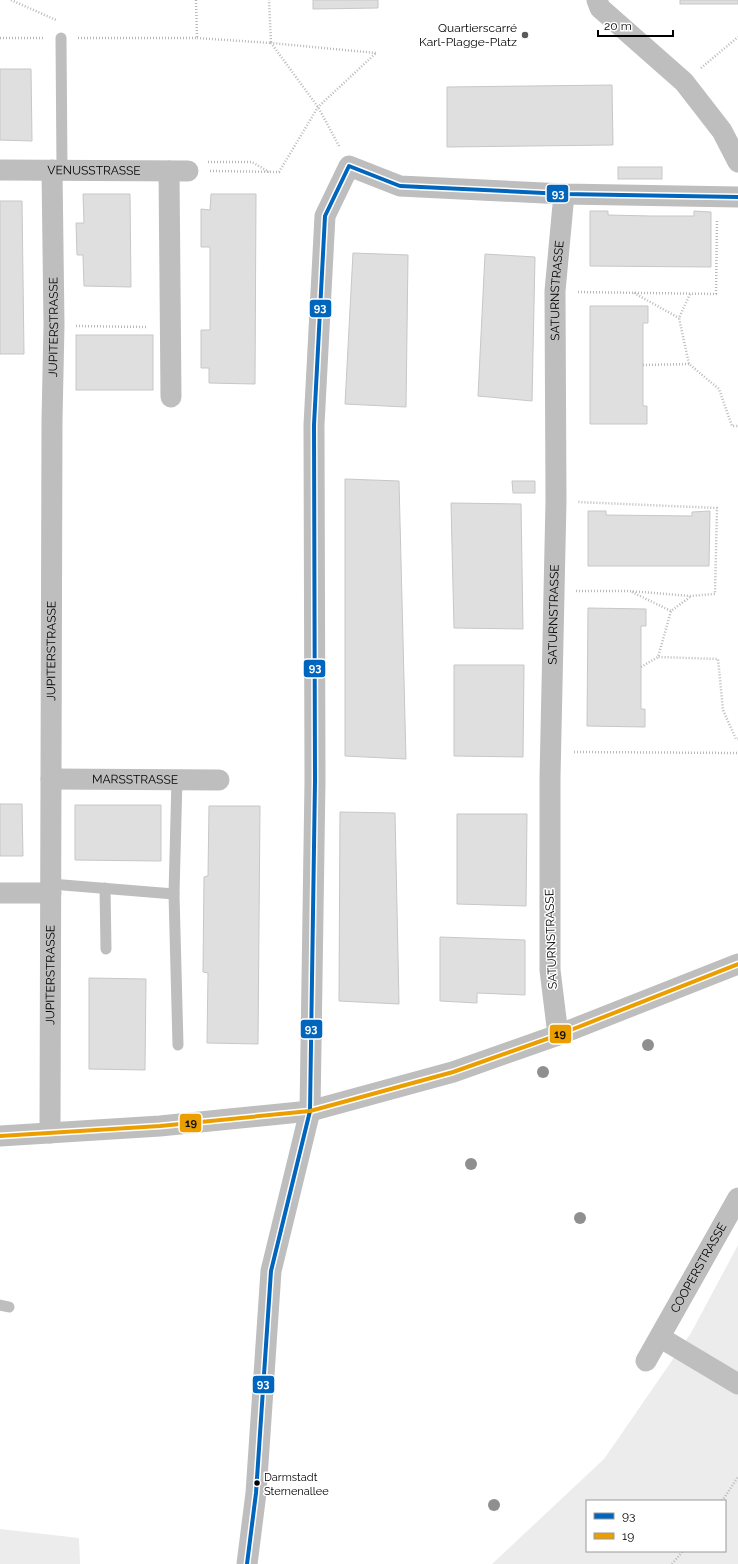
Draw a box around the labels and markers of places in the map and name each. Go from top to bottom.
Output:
place label: Quartierscarré Karl-Plagge-Platz [419,21,517,49]
marker: Quartierscarré Karl-Plagge-Platz [520,30,530,40]
place label: Darmstadt Sternenallee [264,1471,329,1498]
marker: Darmstadt Sternenallee [252,1478,262,1488]

